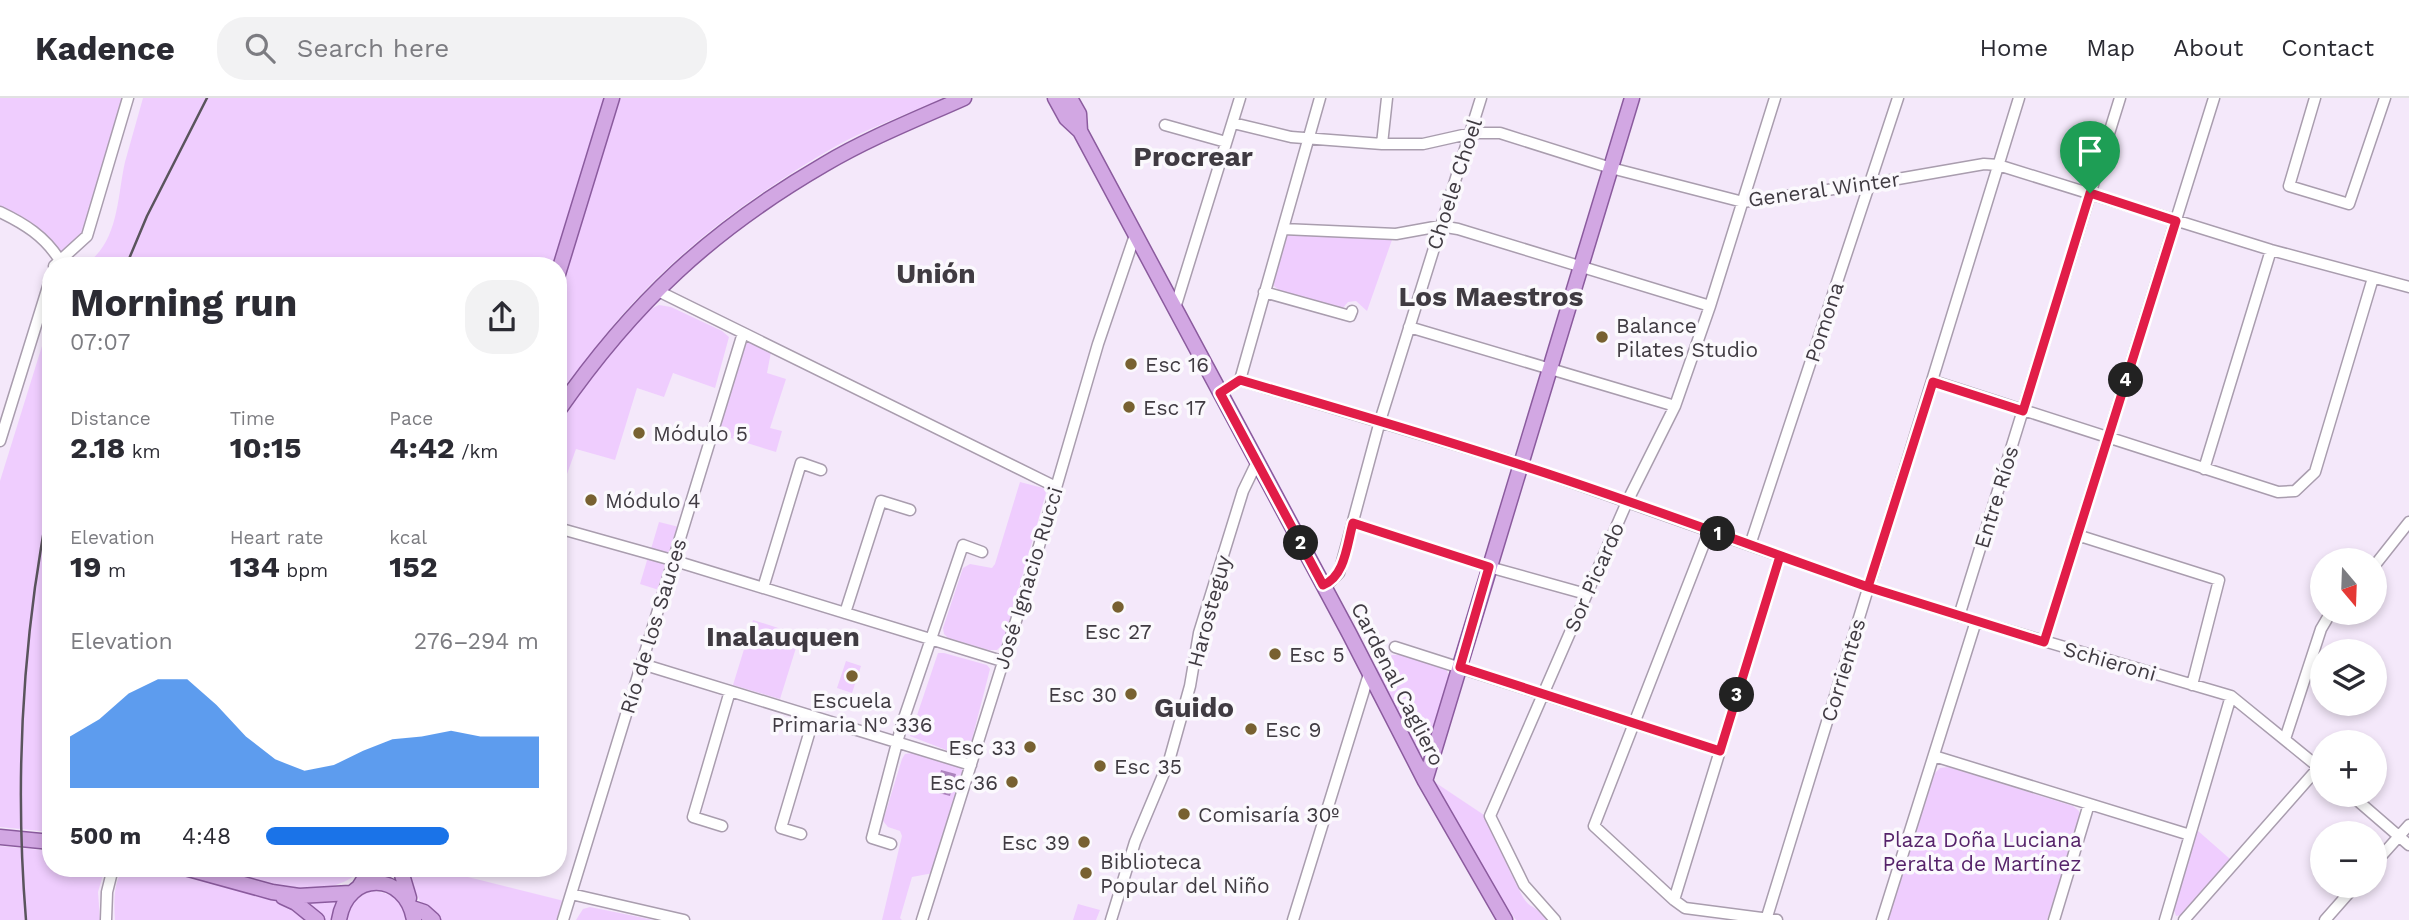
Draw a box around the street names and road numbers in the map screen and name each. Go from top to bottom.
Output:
street label: Choele Choel [1421,115,1487,253]
street label: General Winter [1746,166,1902,212]
street label: Pomona [1799,279,1849,365]
street label: Entre Ríos [1969,443,2023,551]
street label: José Ignacio Rucci [988,484,1068,672]
street label: Sor Picardo [1559,518,1629,636]
street label: Río de los Sauces [614,535,692,717]
street label: Harosteguy [1182,552,1236,670]
street label: Cardenal Cagliero [1346,598,1450,770]
street label: Corrientes [1815,615,1871,725]
street label: Schieroni [2061,636,2159,686]

